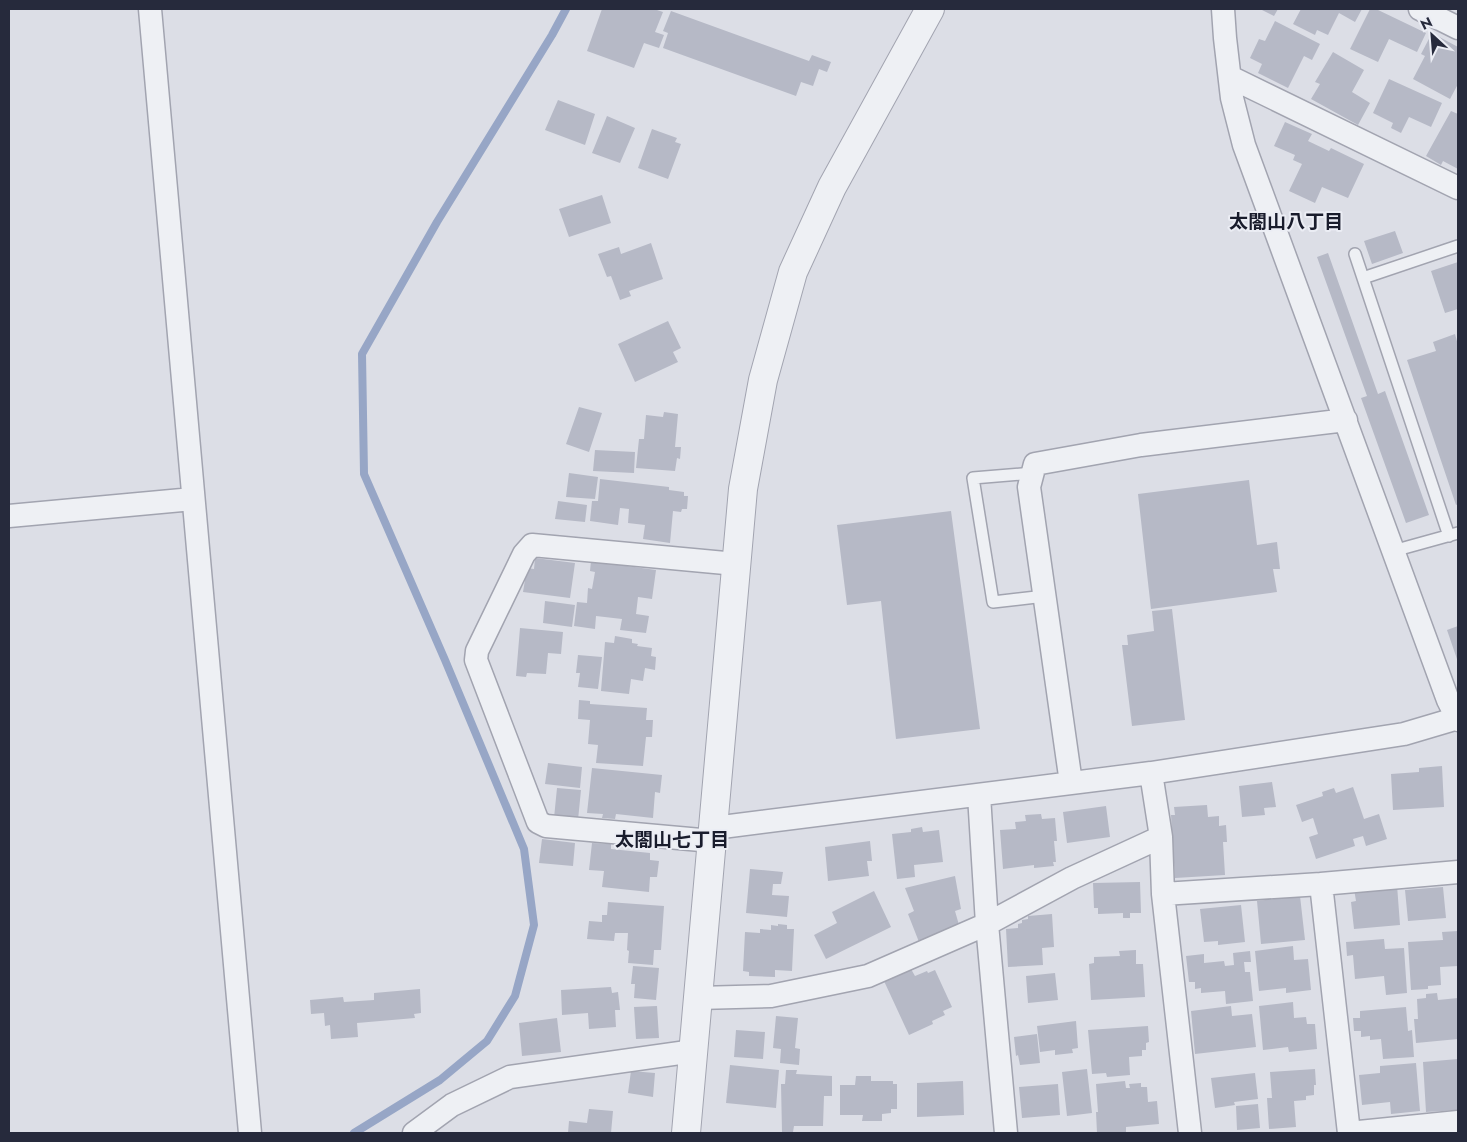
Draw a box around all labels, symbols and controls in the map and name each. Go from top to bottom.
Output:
north arrow [1407,10,1457,60]
text: N [1417,12,1436,35]
district label: 太閤山八丁目 [1229,208,1343,235]
district label: 太閤山七丁目 [615,826,729,853]

